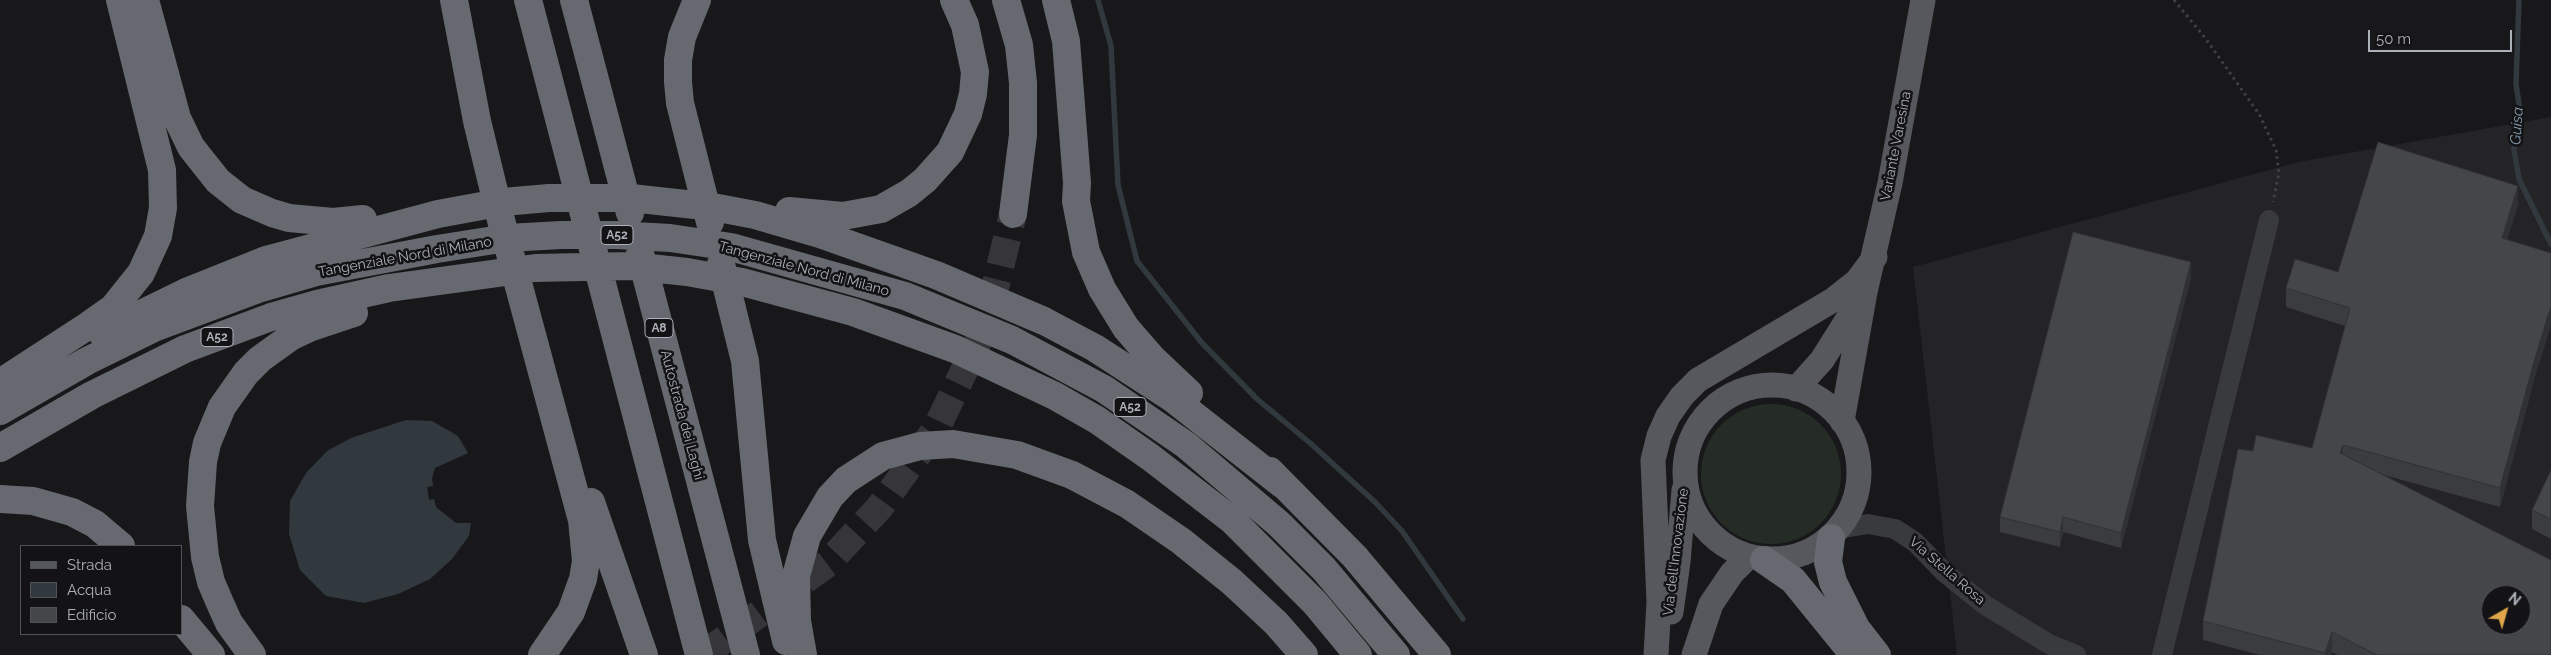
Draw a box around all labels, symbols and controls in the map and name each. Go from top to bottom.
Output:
scale bar [2371,20,2515,52]
text: 50 m [2376,30,2411,48]
street label: Variante Varesina [1877,90,1915,202]
water label: Guisa [2507,106,2527,146]
road number: A52 [601,226,633,244]
street label: Tangenziale Nord di Milano [317,233,493,281]
street label: Tangenziale Nord di Milano [717,238,891,300]
road number: A8 [645,318,673,338]
road number: A52 [201,328,233,347]
street label: Autostrada dei Laghi [657,348,707,482]
road number: A52 [1114,398,1146,417]
street label: Via dell'Innovazione [1660,487,1692,617]
street label: Via Stella Rosa [1906,533,1988,609]
legend [20,545,182,635]
text: Strada [67,556,112,574]
text: Acqua [67,581,111,599]
north arrow [2481,585,2531,635]
text: N [2505,589,2524,609]
text: Edificio [67,606,117,624]

